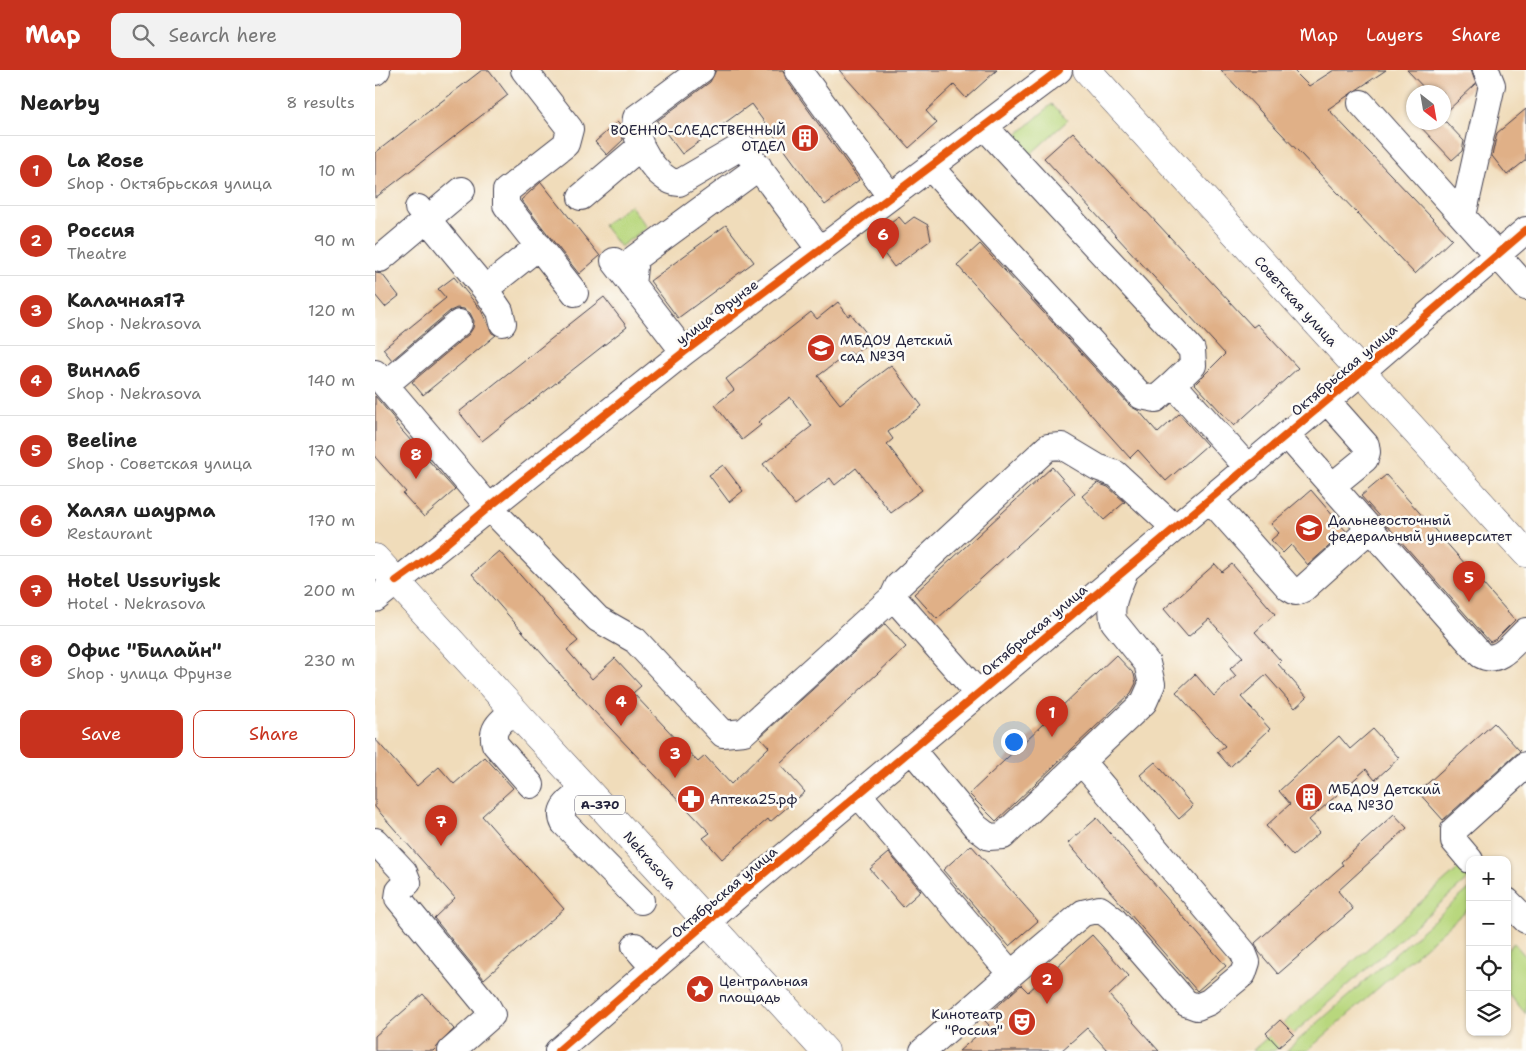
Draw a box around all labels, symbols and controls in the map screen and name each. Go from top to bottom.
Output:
search box [111,13,461,58]
text: Map [25,19,81,51]
icon: search [129,21,157,49]
text: Search here [169,23,277,48]
text: Map [1300,23,1338,47]
text: Layers [1366,23,1423,47]
text: Share [1451,23,1501,47]
north arrow [1406,85,1451,130]
text: Nearby [20,89,100,117]
text: 8 results [286,92,355,113]
place label: ВОЕННО-СЛЕДСТВЕННЫЙ ОТДЕЛ [610,121,786,155]
building icon: ВОЕННО-СЛЕДСТВЕННЫЙ ОТДЕЛ [790,123,820,153]
text: La Rose [67,148,144,173]
text: 1 [32,160,40,181]
text: 10 m [318,160,355,181]
text: Shop · Октябрьская улица [67,173,272,194]
text: Россия [67,218,135,243]
pin: 6 [867,218,899,259]
text: 2 [30,230,42,251]
text: 90 m [314,230,355,251]
text: Theatre [67,243,127,264]
street label: Советская улица [1251,252,1342,350]
street label: улица Фрунзе [672,275,762,349]
text: Калачная17 [67,288,185,313]
text: 3 [30,300,42,321]
text: 120 m [308,300,355,321]
text: Shop · Nekrasova [67,313,201,334]
street label: Октябрьская улица [1287,320,1401,420]
place label: МБДОУ Детский сад №39 [840,331,953,365]
school or university icon: МБДОУ Детский сад №39 [806,333,836,363]
text: Винлаб [67,358,140,383]
text: 4 [30,370,42,391]
text: 140 m [308,370,355,391]
text: Shop · Nekrasova [67,383,201,404]
text: Beeline [67,428,137,453]
pin: 8 [400,438,432,479]
text: 5 [31,440,41,461]
text: 170 m [308,440,355,461]
text: Shop · Советская улица [67,453,252,474]
text: Халял шаурма [67,498,216,523]
text: 6 [30,510,42,531]
text: 170 m [308,510,355,531]
place label: Дальневосточный федеральный университет [1328,511,1513,545]
school or university icon: Дальневосточный федеральный университет [1294,513,1324,543]
text: Restaurant [67,523,153,544]
pin: 5 [1453,561,1485,602]
text: Hotel Ussuriysk [67,568,221,593]
text: 7 [30,580,42,601]
text: 200 m [303,580,355,601]
street label: Октябрьская улица [977,580,1091,680]
text: Hotel · Nekrasova [67,593,205,614]
text: Офис "Билайн" [67,638,222,663]
text: 8 [30,650,42,671]
text: 230 m [303,650,355,671]
text: Shop · улица Фрунзе [67,663,232,684]
pin: 4 [605,685,637,726]
pin: 1 [1036,696,1068,737]
button: Save [20,710,183,758]
button: Share [193,710,355,758]
your location [1001,729,1027,755]
pin: 3 [659,737,691,778]
place label: МБДОУ Детский сад №30 [1328,780,1441,814]
building icon: МБДОУ Детский сад №30 [1294,782,1324,812]
pharmacy icon: Аптека25.рф [676,784,706,814]
place label: Аптека25.рф [710,790,797,808]
road number: А-370 [575,796,625,814]
pin: 7 [425,805,457,846]
street label: Nekrasova [619,827,681,893]
street label: Октябрьская улица [667,842,781,942]
map controls [1466,856,1511,1036]
button: + [1466,856,1511,901]
button: − [1466,901,1511,946]
button: locate [1466,946,1511,991]
pin: 2 [1031,963,1063,1004]
place label: Центральная площадь [719,972,808,1006]
place icon: Центральная площадь [685,974,715,1004]
button: layers [1466,991,1511,1036]
place label: Кинотеатр "Россия" [931,1005,1003,1039]
theatre icon: Кинотеатр "Россия" [1007,1007,1037,1037]

